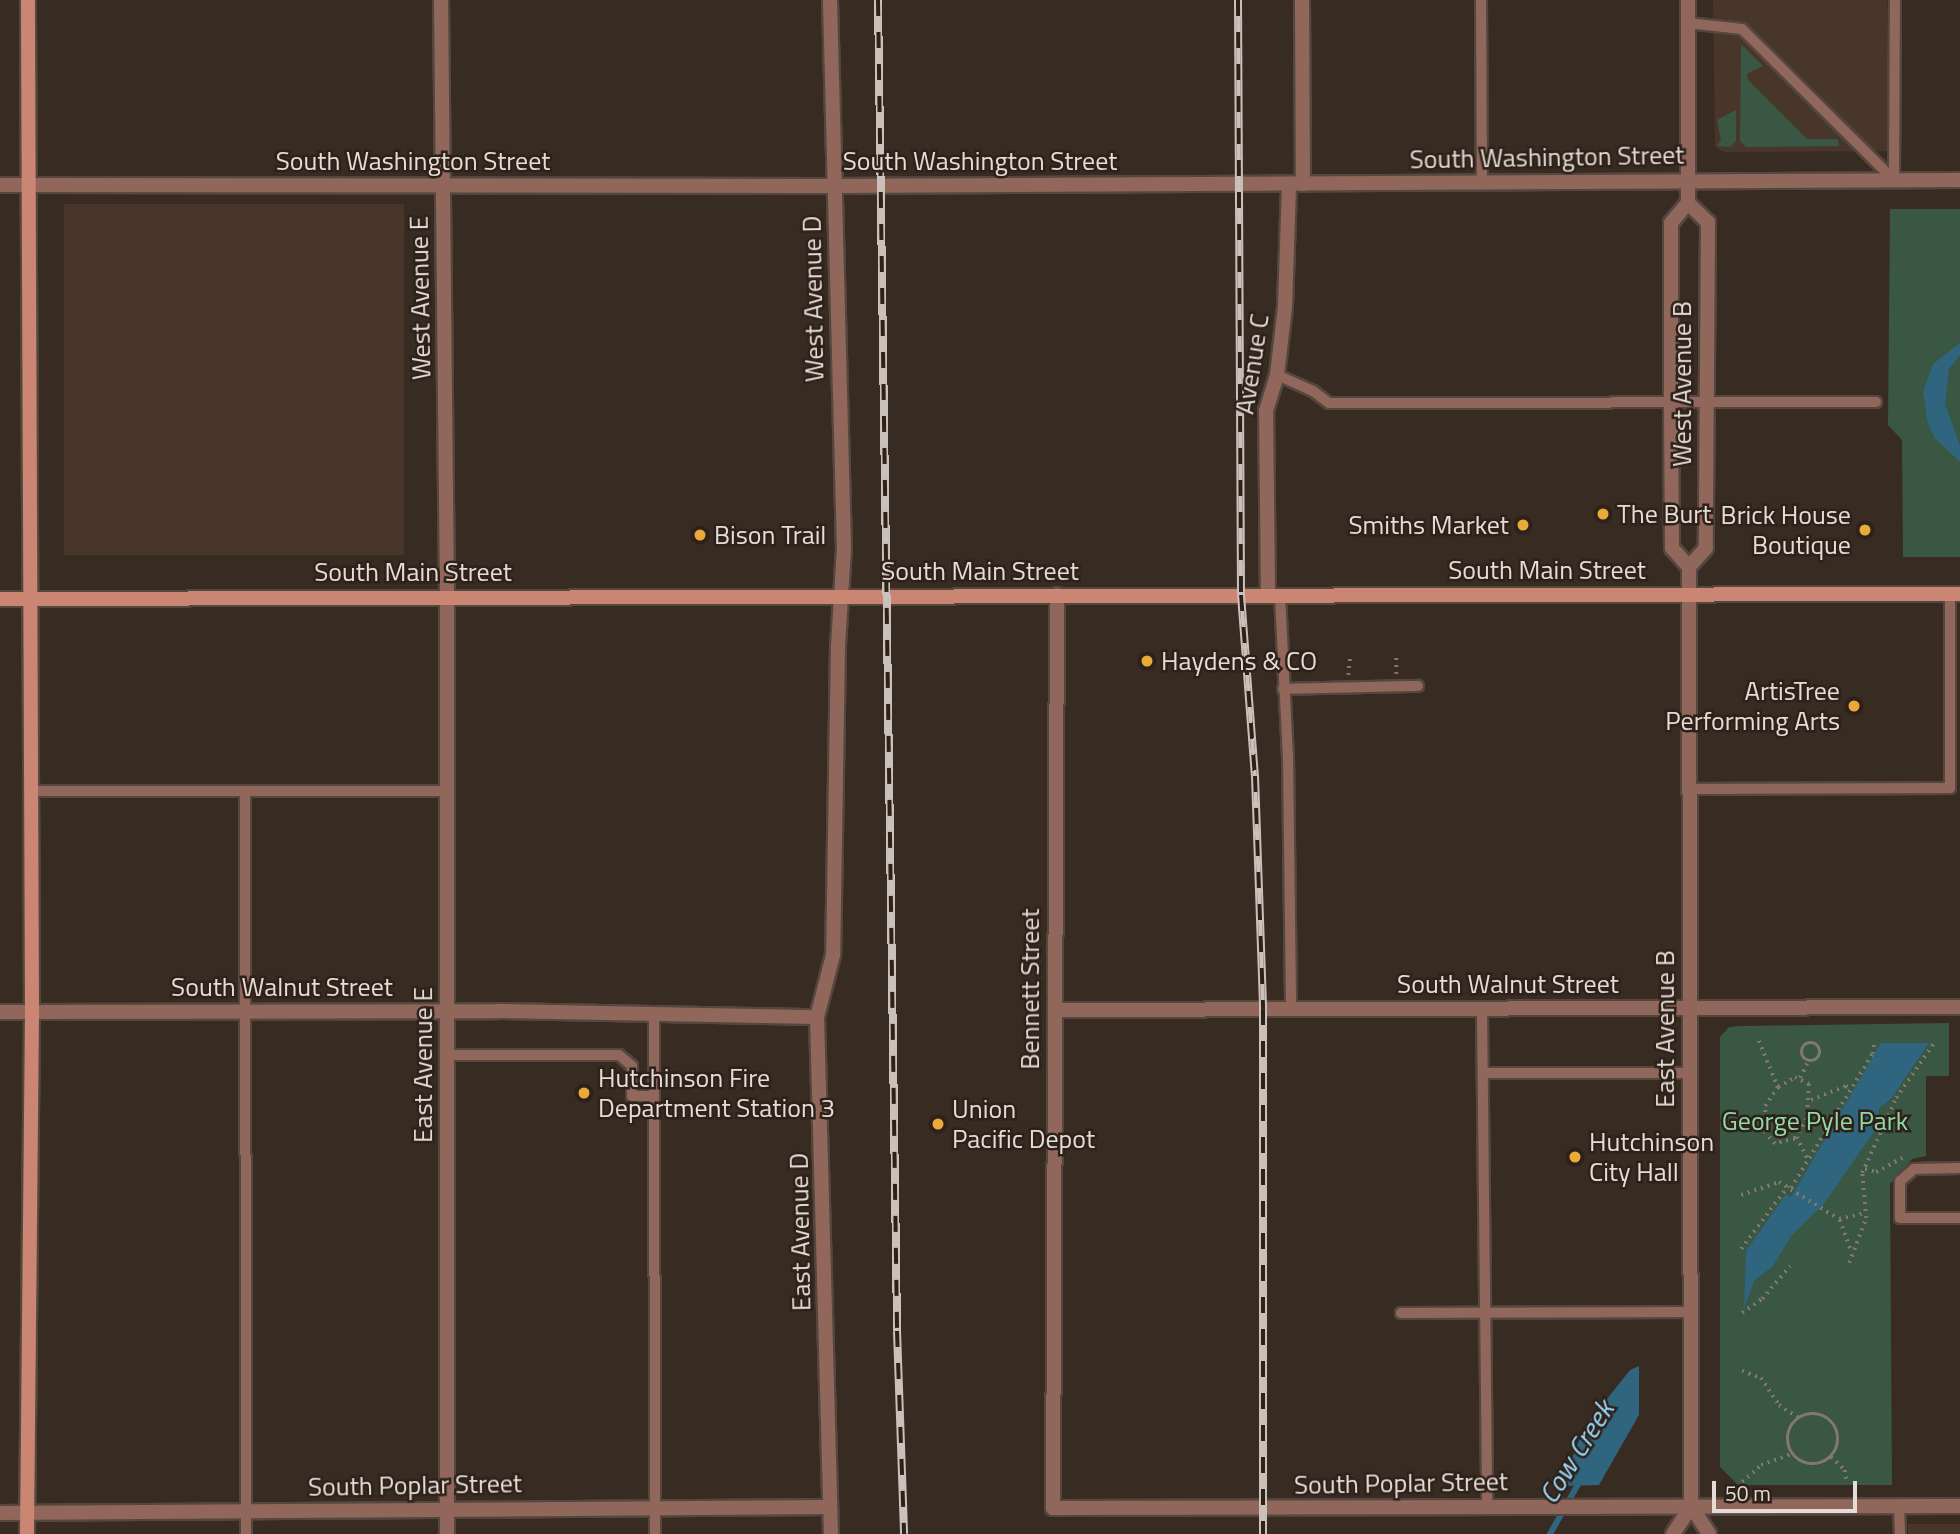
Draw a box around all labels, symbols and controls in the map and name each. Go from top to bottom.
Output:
street label: South Washington Street [1409,139,1685,175]
street label: South Washington Street [276,145,550,177]
street label: South Washington Street [843,145,1117,177]
street label: West Avenue E [403,216,437,380]
street label: West Avenue D [796,216,830,382]
street label: West Avenue B [1666,301,1698,467]
street label: Avenue C [1229,312,1275,416]
place label: The Burt [1617,498,1711,530]
place label: Brick House Boutique [1721,499,1851,560]
marker: The Burt [1595,506,1611,522]
place label: Smiths Market [1348,509,1509,541]
marker: Smiths Market [1515,517,1531,533]
place label: Bison Trail [714,519,826,551]
marker: Brick House Boutique [1857,522,1873,538]
marker: Bison Trail [692,527,708,543]
street label: South Main Street [1448,554,1646,586]
street label: South Main Street [881,555,1079,587]
street label: South Main Street [314,556,512,588]
place label: Haydens & CO [1161,645,1317,677]
marker: Haydens & CO [1139,653,1155,669]
place label: ArtisTree Performing Arts [1665,675,1840,736]
marker: ArtisTree Performing Arts [1846,698,1862,714]
street label: Bennett Street [1014,908,1046,1070]
street label: East Avenue B [1649,950,1681,1108]
street label: South Walnut Street [1397,968,1619,1000]
street label: South Walnut Street [171,971,393,1003]
street label: East Avenue E [407,987,439,1143]
place label: Hutchinson Fire Department Station 3 [598,1062,835,1124]
marker: Hutchinson Fire Department Station 3 [576,1085,592,1101]
place label: Union Pacific Depot [952,1093,1095,1154]
park label: George Pyle Park [1722,1105,1908,1137]
marker: Union Pacific Depot [930,1116,946,1132]
place label: Hutchinson City Hall [1589,1126,1714,1188]
marker: Hutchinson City Hall [1567,1149,1583,1165]
street label: East Avenue D [783,1153,817,1311]
water label: Cow Creek [1531,1394,1621,1510]
street label: South Poplar Street [1294,1466,1508,1500]
street label: South Poplar Street [308,1468,522,1502]
scale bar [1715,1468,1860,1512]
text: 50 m [1725,1477,1771,1509]

